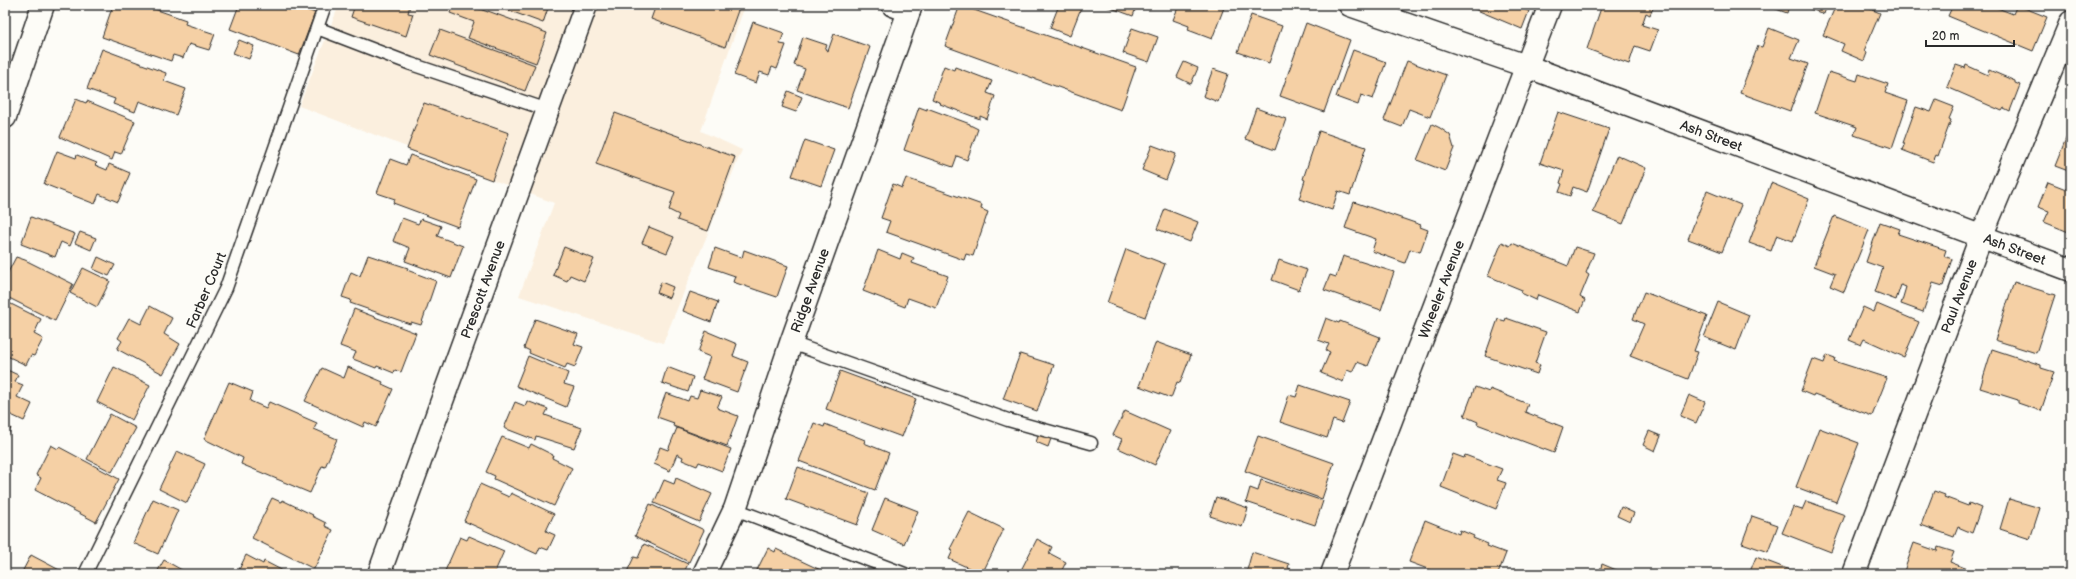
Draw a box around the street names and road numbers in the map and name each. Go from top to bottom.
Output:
street label: Ash Street [1678,117,1745,155]
street label: Ash Street [1981,230,2049,269]
street label: Prescott Avenue [457,238,509,341]
street label: Wheeler Avenue [1415,238,1468,341]
street label: Ridge Avenue [787,246,833,335]
street label: Farber Court [183,249,230,331]
street label: Paul Avenue [1938,257,1981,336]

